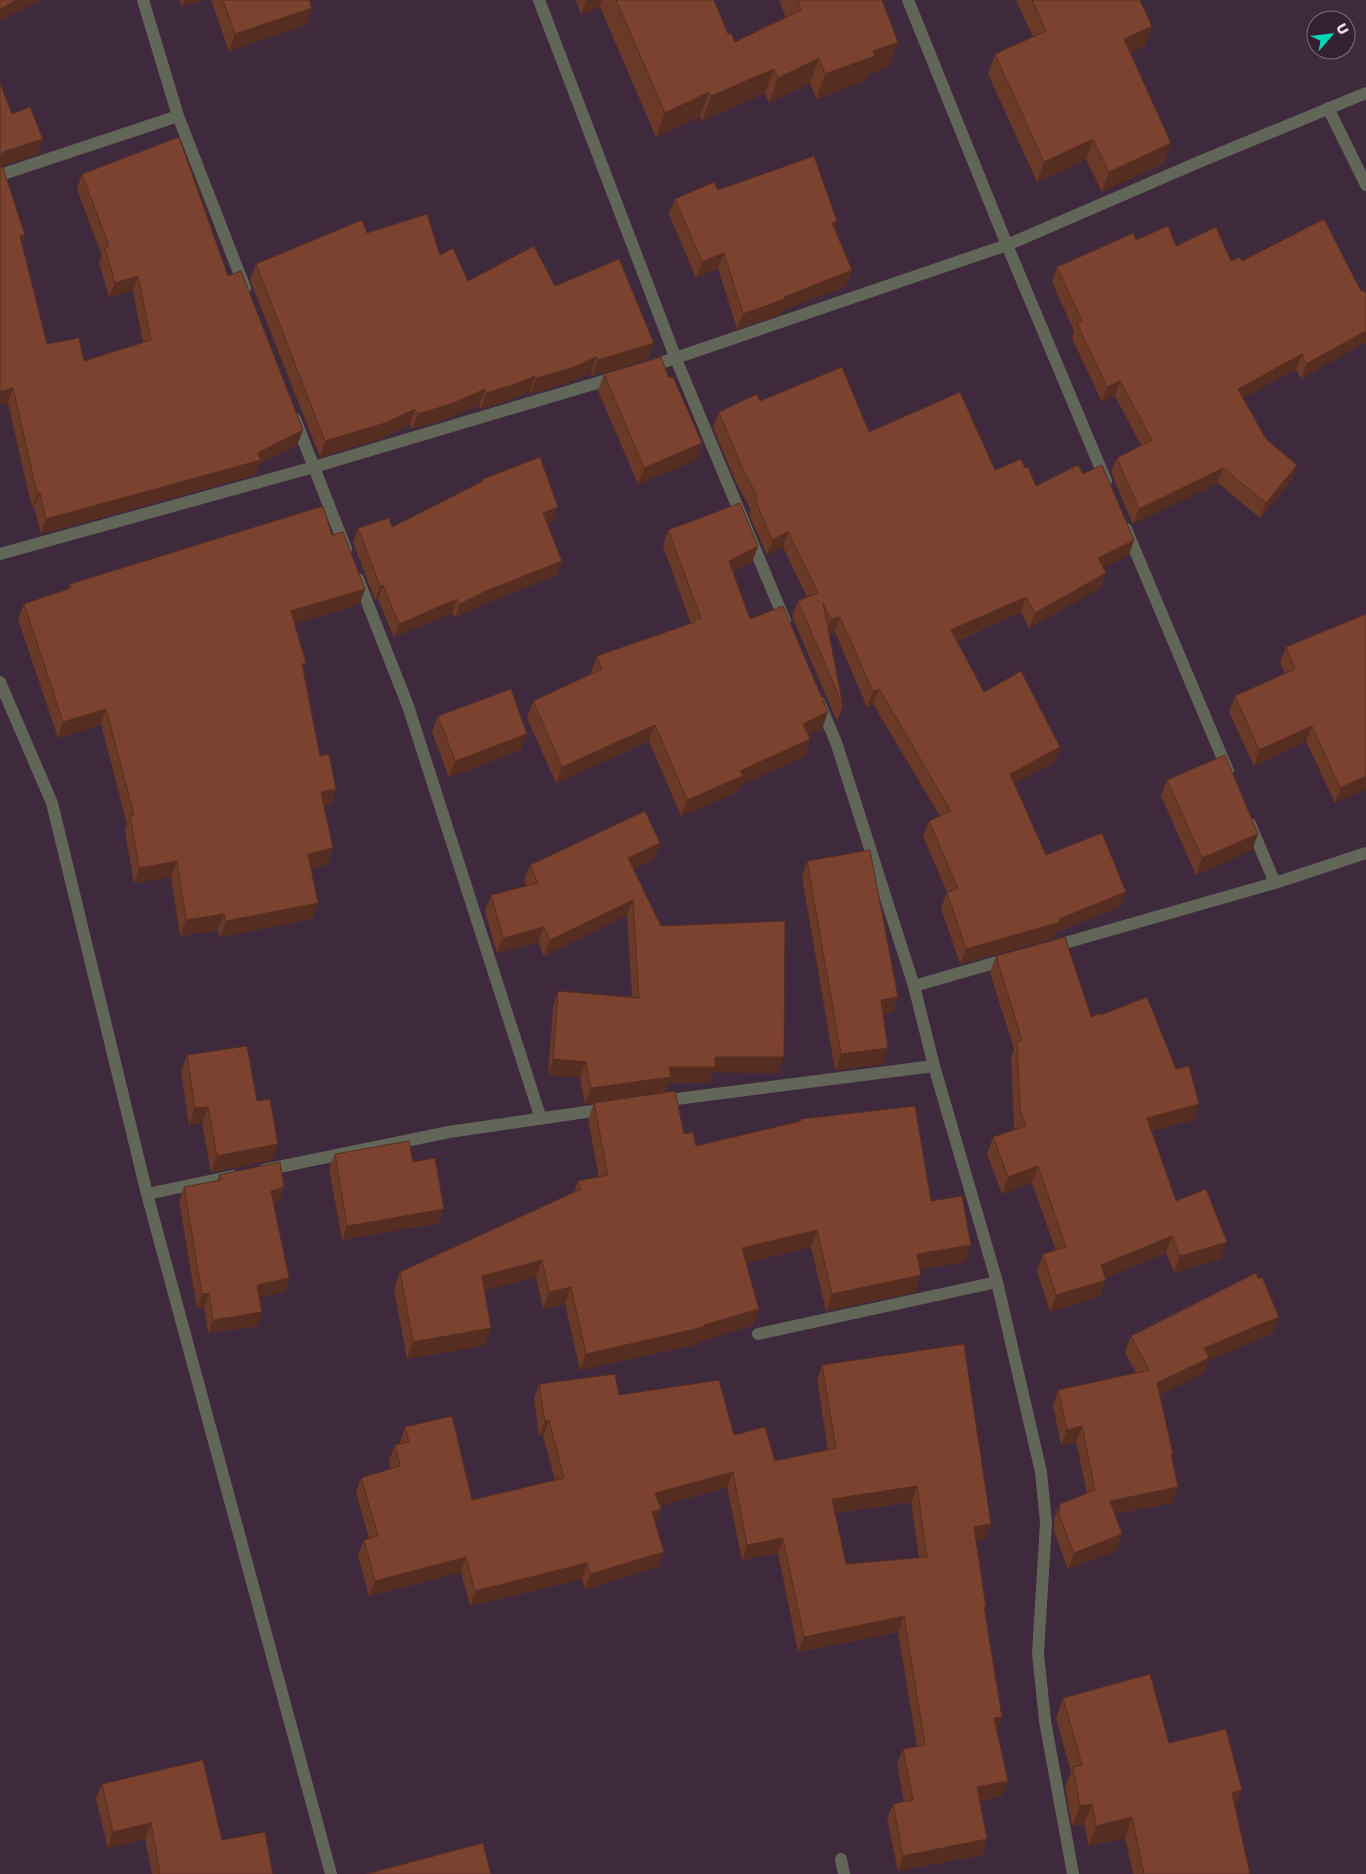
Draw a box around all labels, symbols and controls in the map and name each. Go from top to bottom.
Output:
north arrow [1306,10,1356,60]
text: U [1332,21,1352,38]

